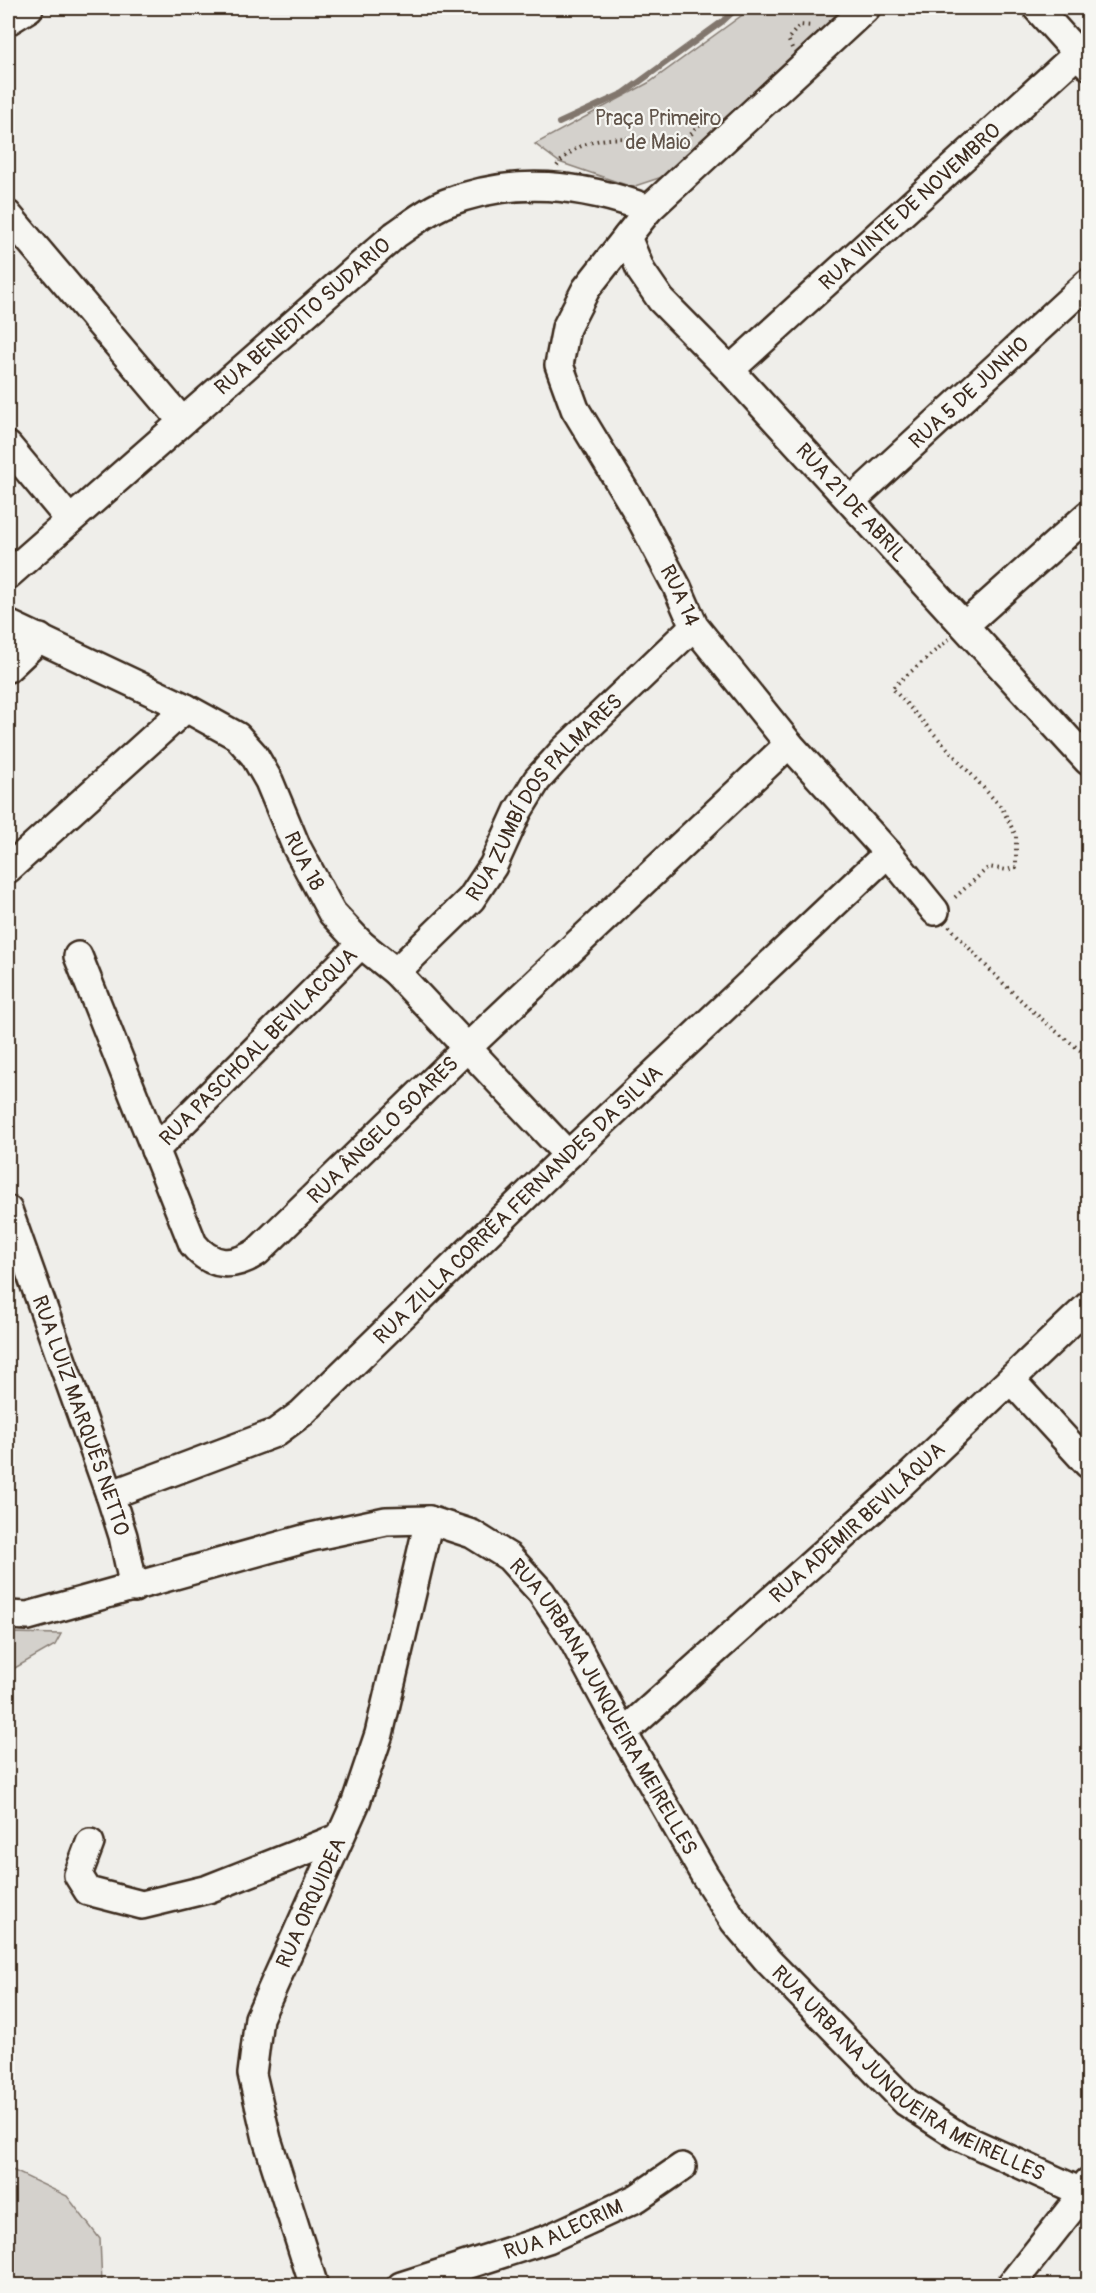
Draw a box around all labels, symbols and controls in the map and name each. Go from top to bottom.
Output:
park label: Praça Primeiro de Maio [595,105,721,156]
street label: RUA VINTE DE NOVEMBRO [814,117,1006,296]
street label: RUA BENEDITO SUDARIO [209,232,397,401]
street label: RUA 5 DE JUNHO [903,331,1035,455]
street label: RUA 21 DE ABRIL [790,438,912,568]
street label: RUA 14 [654,560,705,630]
street label: RUA ZUMBÍ DOS PALMARES [460,688,628,907]
street label: RUA 18 [278,828,330,895]
street label: RUA PASCHOAL BEVILACQUA [154,942,363,1152]
street label: RUA ÂNGELO SOARES [302,1051,464,1210]
street label: RUA ZILLA CORRÊA FERNANDES DA SILVA [368,1060,669,1350]
street label: RUA LUIZ MARQUÊS NETTO [26,1292,135,1539]
street label: RUA ADEMIR BEVILÁQUA [764,1436,951,1609]
street label: RUA URBANA JUNQUEIRA MEIRELLES [503,1553,703,1860]
street label: RUA ORQUIDEA [270,1833,352,1972]
street label: RUA URBANA JUNQUEIRA MEIRELLES [766,1960,1049,2188]
street label: RUA ALECRIM [500,2193,628,2266]

